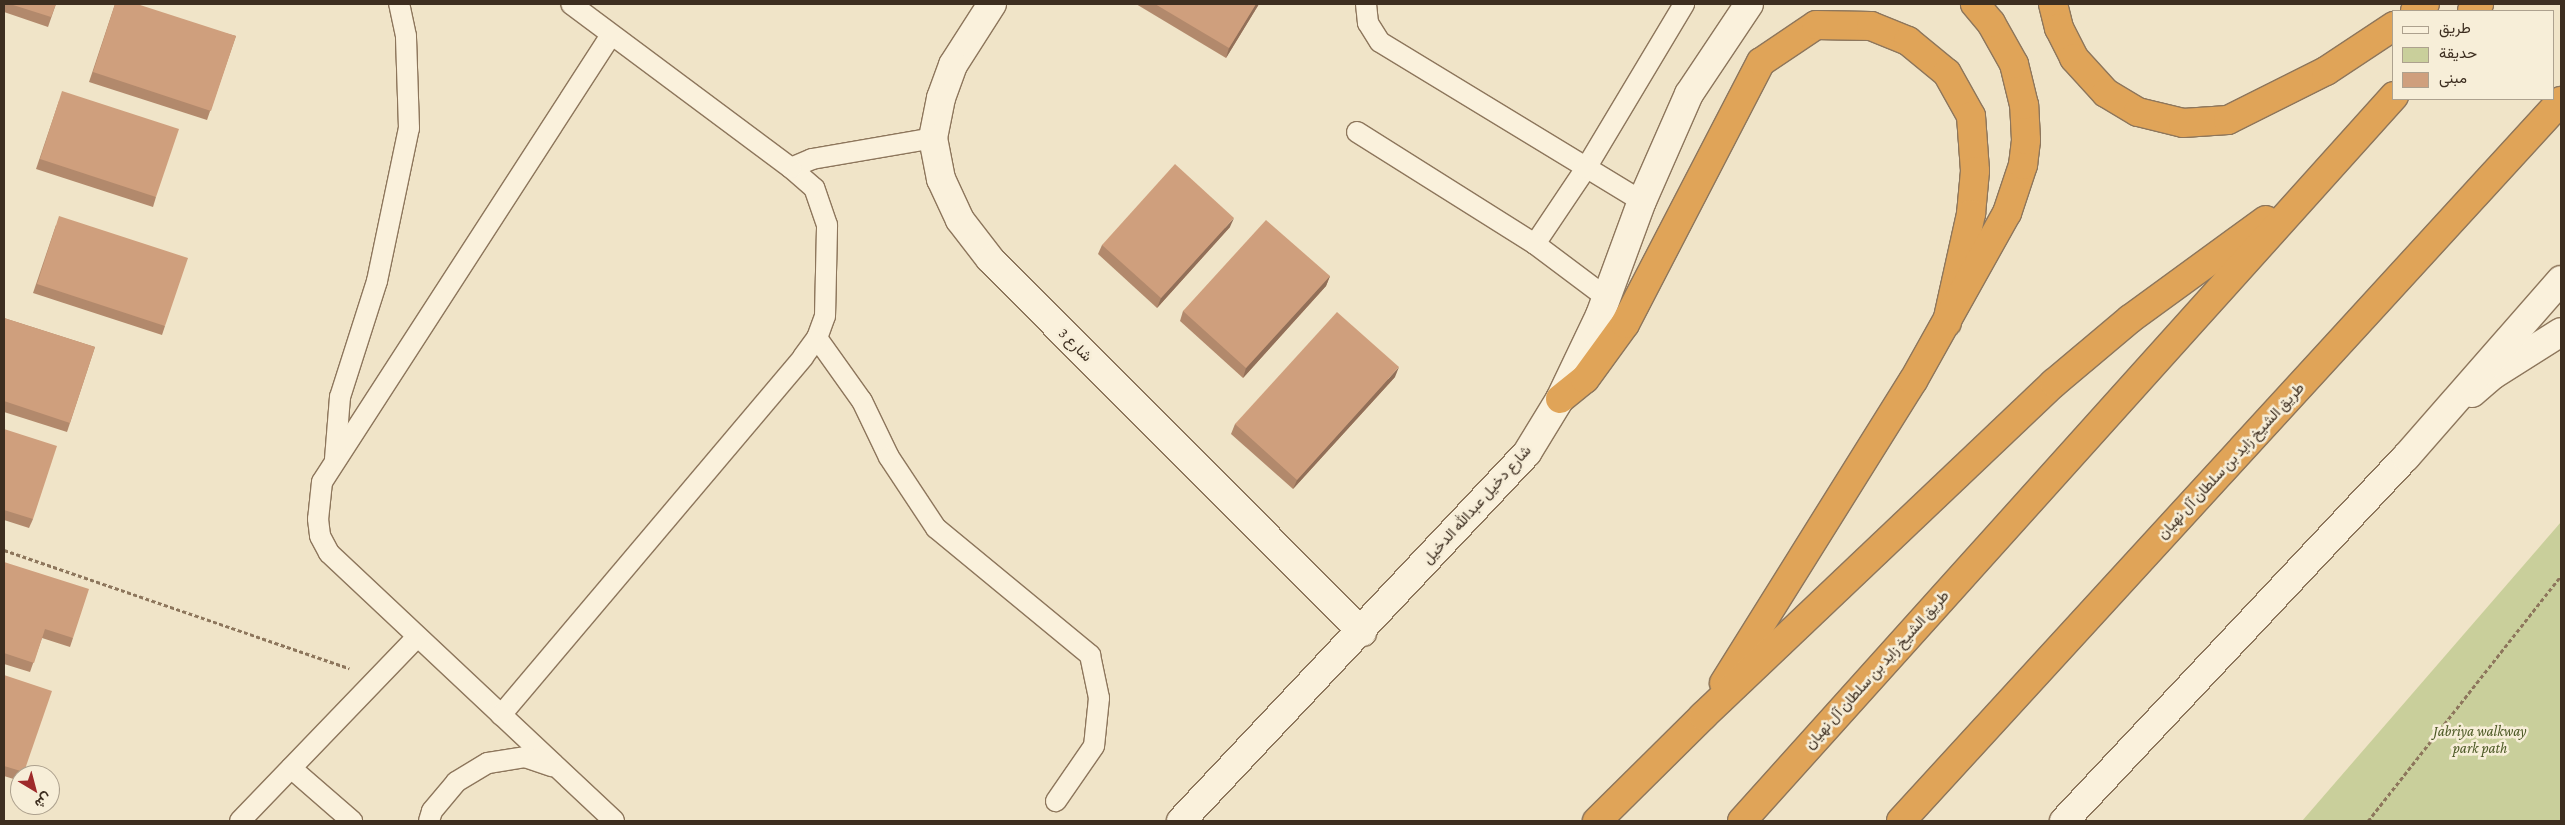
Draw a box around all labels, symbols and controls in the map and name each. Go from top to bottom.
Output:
legend [2392,10,2555,100]
text: طريق [2439,20,2471,36]
text: حديقة [2439,45,2477,61]
text: مبنى [2439,70,2467,86]
street label: شارع 3 [1054,324,1096,366]
street label: طريق الشيخ زايد بن سلطان آل نهيان [2154,379,2308,543]
street label: شارع دخيل عبدالله الدخيل [1419,442,1535,568]
street label: طريق الشيخ زايد بن سلطان آل نهيان [1801,587,1953,753]
park label: Jabriya walkway park path [2433,722,2527,757]
north arrow [10,765,60,815]
text: ش [32,790,55,813]

